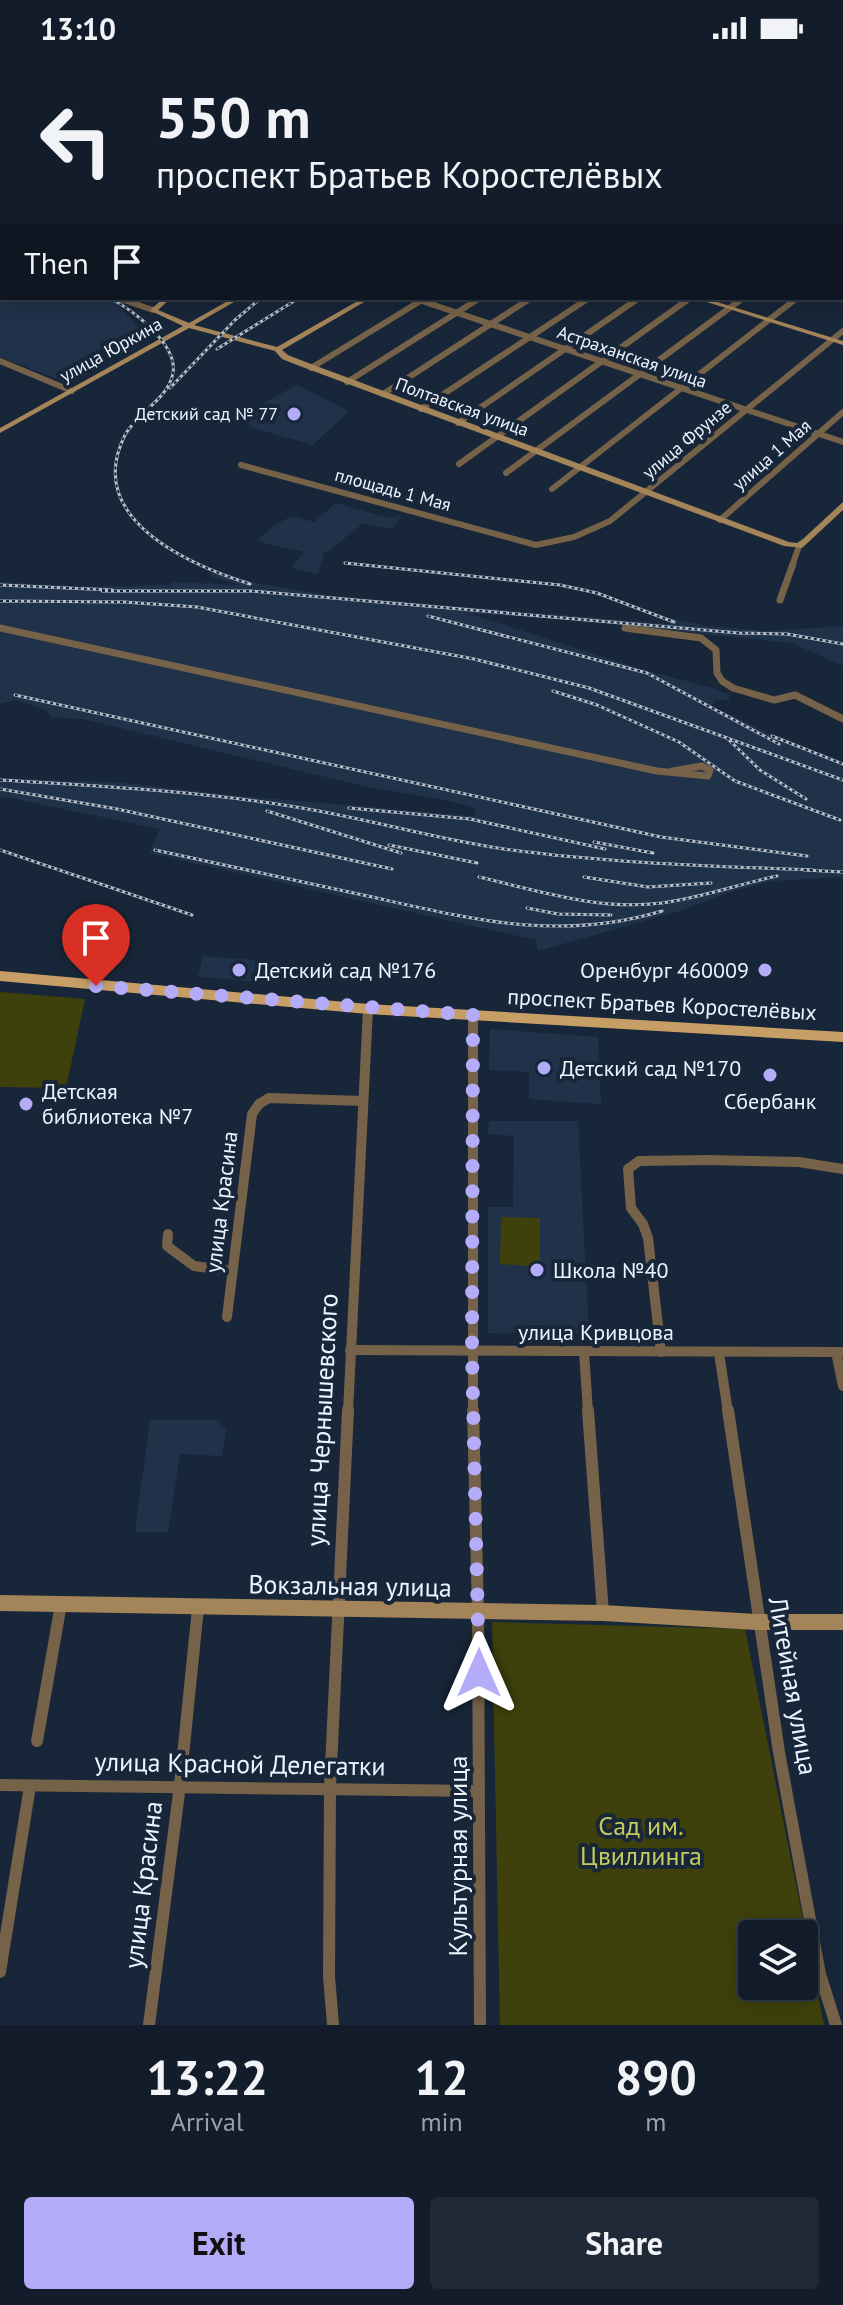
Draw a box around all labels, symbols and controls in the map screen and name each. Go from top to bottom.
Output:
text: 13:10 [40,9,116,48]
text: 550 m [156,81,311,153]
icon: left [24,88,128,192]
text: проспект Братьев Коростелёвых [156,151,663,198]
icon: arrive [105,240,149,284]
text: Then [24,243,89,282]
street label: улица Юркина [56,312,166,387]
street label: Астраханская улица [554,320,710,393]
street label: Полтавская улица [392,372,532,441]
street label: улица Фрунзе [637,396,736,484]
place label: Детский сад № 77 [135,402,278,425]
marker: Детский сад № 77 [285,405,303,423]
street label: улица 1 Мая [728,414,816,495]
street label: площадь 1 Мая [332,463,454,516]
pin [62,904,130,986]
icon: arrive [74,916,118,960]
place label: Детский сад №176 [255,956,436,984]
place label: Оренбург 460009 [580,956,749,984]
marker: Детский сад №176 [230,961,248,979]
marker: Оренбург 460009 [756,961,774,979]
street label: проспект Братьев Коростелёвых [507,982,817,1026]
place label: Детский сад №170 [560,1054,741,1082]
marker: Детский сад №170 [535,1059,553,1077]
marker: Сбербанк [761,1066,779,1084]
place label: Детская библиотека №7 [42,1077,193,1130]
place label: Сбербанк [724,1087,817,1115]
marker: Детская библиотека №7 [17,1095,35,1113]
street label: улица Красина [198,1129,244,1275]
place label: Школа №40 [553,1256,669,1284]
marker: Школа №40 [528,1261,546,1279]
street label: улица Чернышевского [298,1293,345,1547]
street label: улица Кривцова [518,1318,674,1346]
street label: Вокзальная улица [248,1567,452,1604]
street label: Литейная улица [761,1593,825,1777]
position arrow [437,1631,521,1715]
street label: улица Красной Делегатки [94,1744,386,1783]
street label: Культурная улица [441,1756,474,1956]
street label: улица Красина [116,1799,169,1971]
park label: Сад им. Цвиллинга [580,1809,702,1872]
map controls [738,1920,818,2000]
button: layers [738,1920,818,2000]
text: 13:22 [146,2046,268,2108]
text: 12 [414,2046,469,2108]
text: 890 [615,2046,697,2108]
text: Arrival [171,2105,244,2138]
text: min [420,2105,463,2138]
text: m [645,2105,666,2138]
button: Exit [24,2197,414,2289]
button: Share [430,2197,819,2289]

